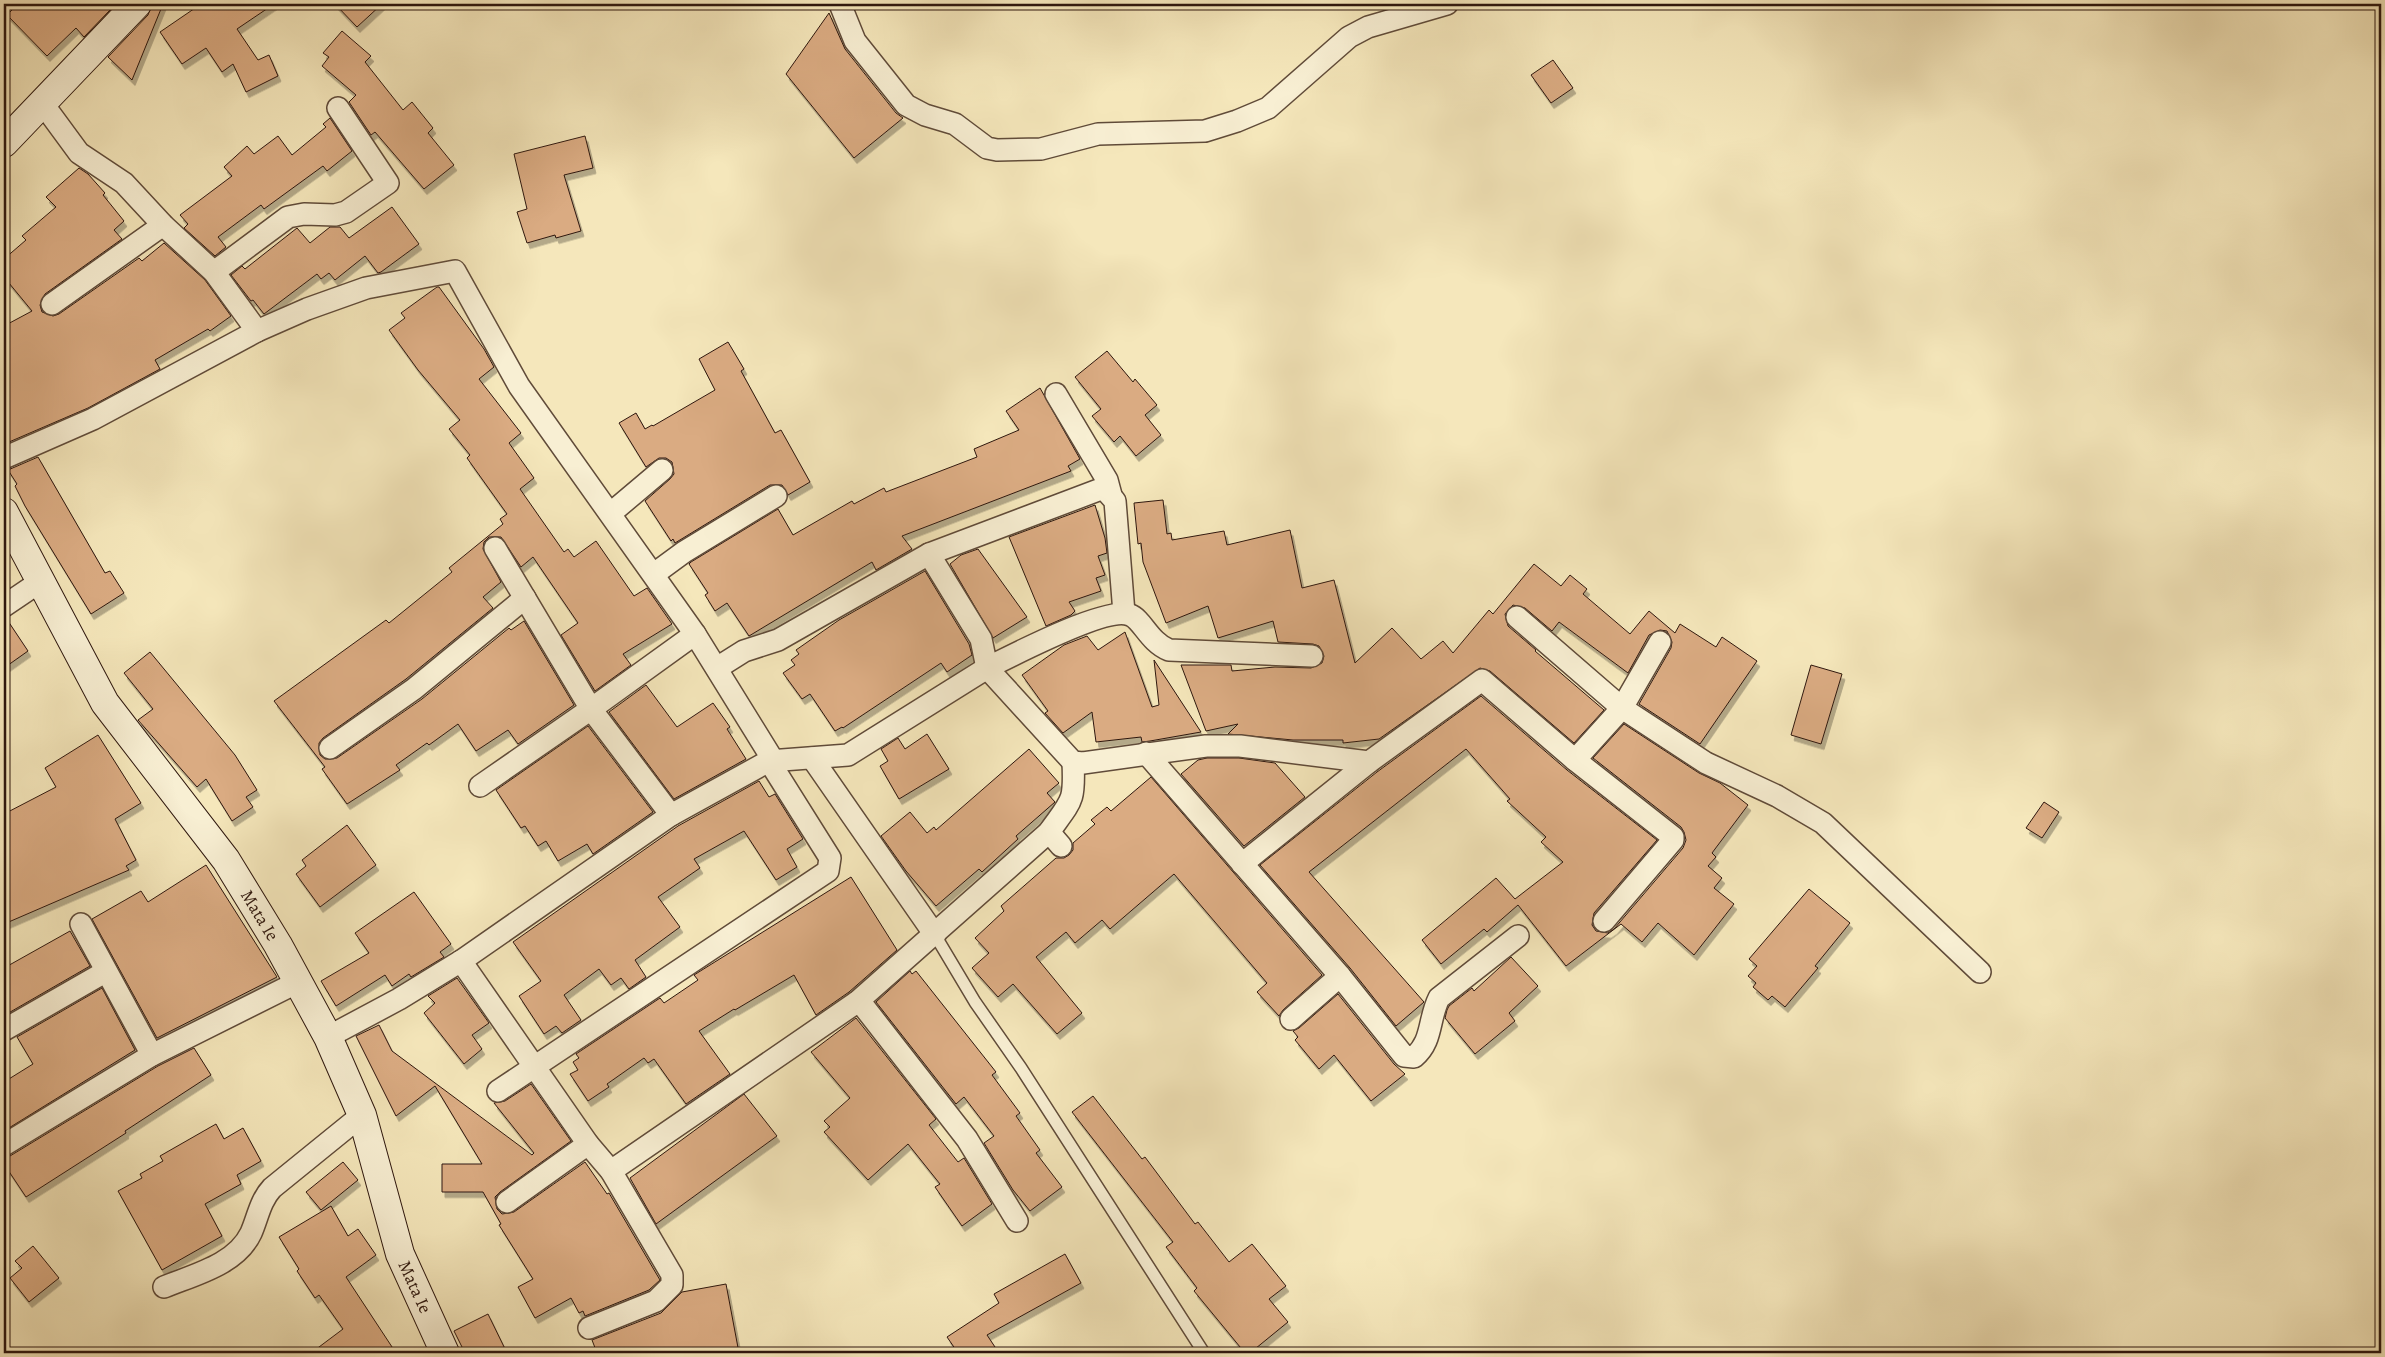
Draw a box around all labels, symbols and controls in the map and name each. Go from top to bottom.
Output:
street label: Mata Ie [235,885,285,945]
street label: Mata Ie [393,1257,437,1317]

